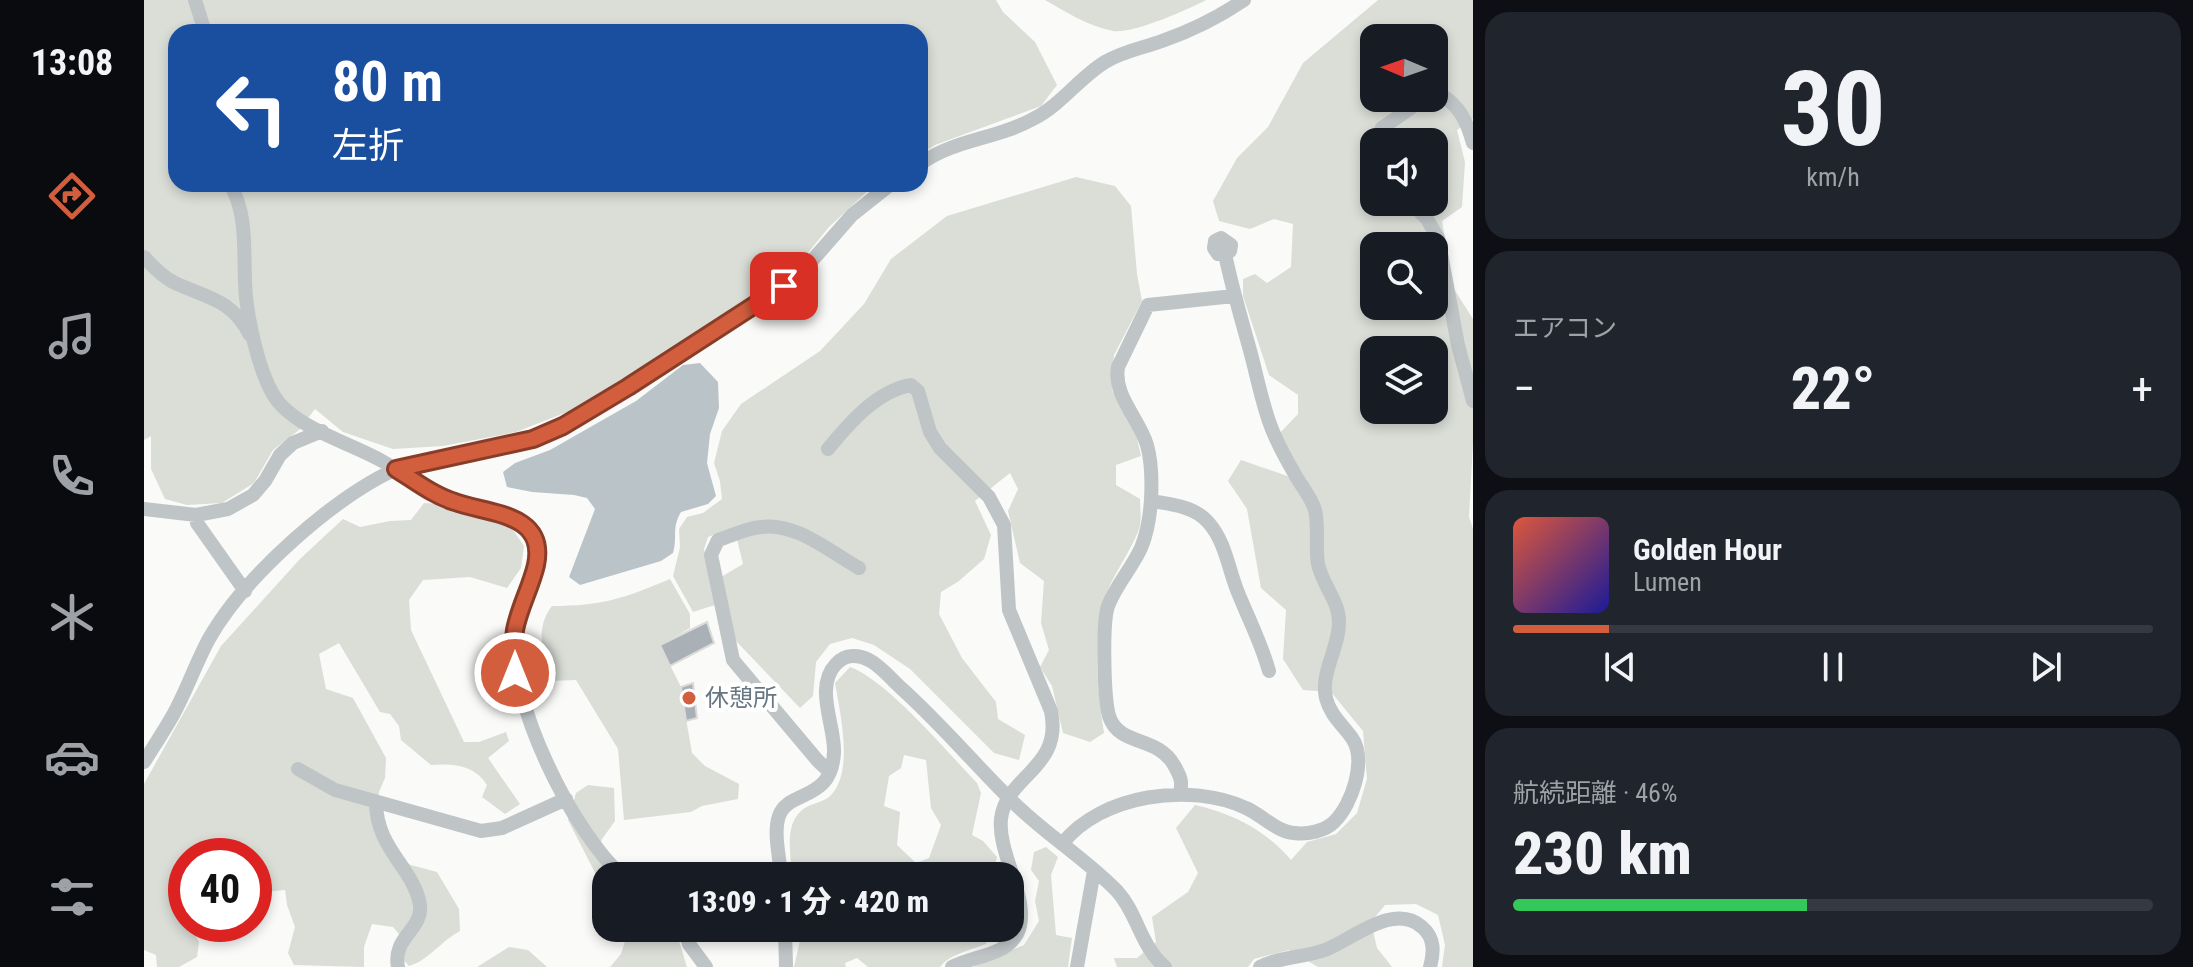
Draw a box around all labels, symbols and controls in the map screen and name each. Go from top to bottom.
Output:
north arrow [1360,24,1448,112]
map controls [1360,24,1448,424]
text: 13:08 [31,42,113,84]
text: 80 m [332,49,443,115]
text: 30 [1780,49,1886,170]
icon: left [200,56,304,160]
text: 左折 [332,125,404,167]
button: sound [1360,128,1448,216]
text: km/h [1806,162,1860,192]
icon: directions [44,168,100,224]
button: search [1360,232,1448,320]
pin [750,252,818,320]
icon: arrive [762,264,806,308]
icon: music [44,308,100,364]
text: エアコン [1513,313,1617,343]
button: layers [1360,336,1448,424]
text: 22° [1791,353,1875,424]
text: − [1513,363,1535,415]
text: + [2131,363,2153,415]
icon: phone [44,448,100,504]
text: Golden Hour [1633,532,1782,567]
text: Lumen [1633,567,1702,597]
icon: climate [44,589,100,645]
position arrow [473,631,557,715]
icon: previous [1598,645,1642,689]
icon: pause [1811,645,1855,689]
icon: next [2024,645,2068,689]
place label: 休憩所 [705,684,777,712]
marker: 休憩所 [680,689,698,707]
icon: car [44,729,100,785]
text: 航続距離 · 46% [1513,778,1677,808]
text: 230 km [1513,818,1692,889]
speed limit sign: 40 [168,838,272,942]
icon: filters [44,869,100,925]
text: 13:09 · 1 分 · 420 m [687,884,929,919]

